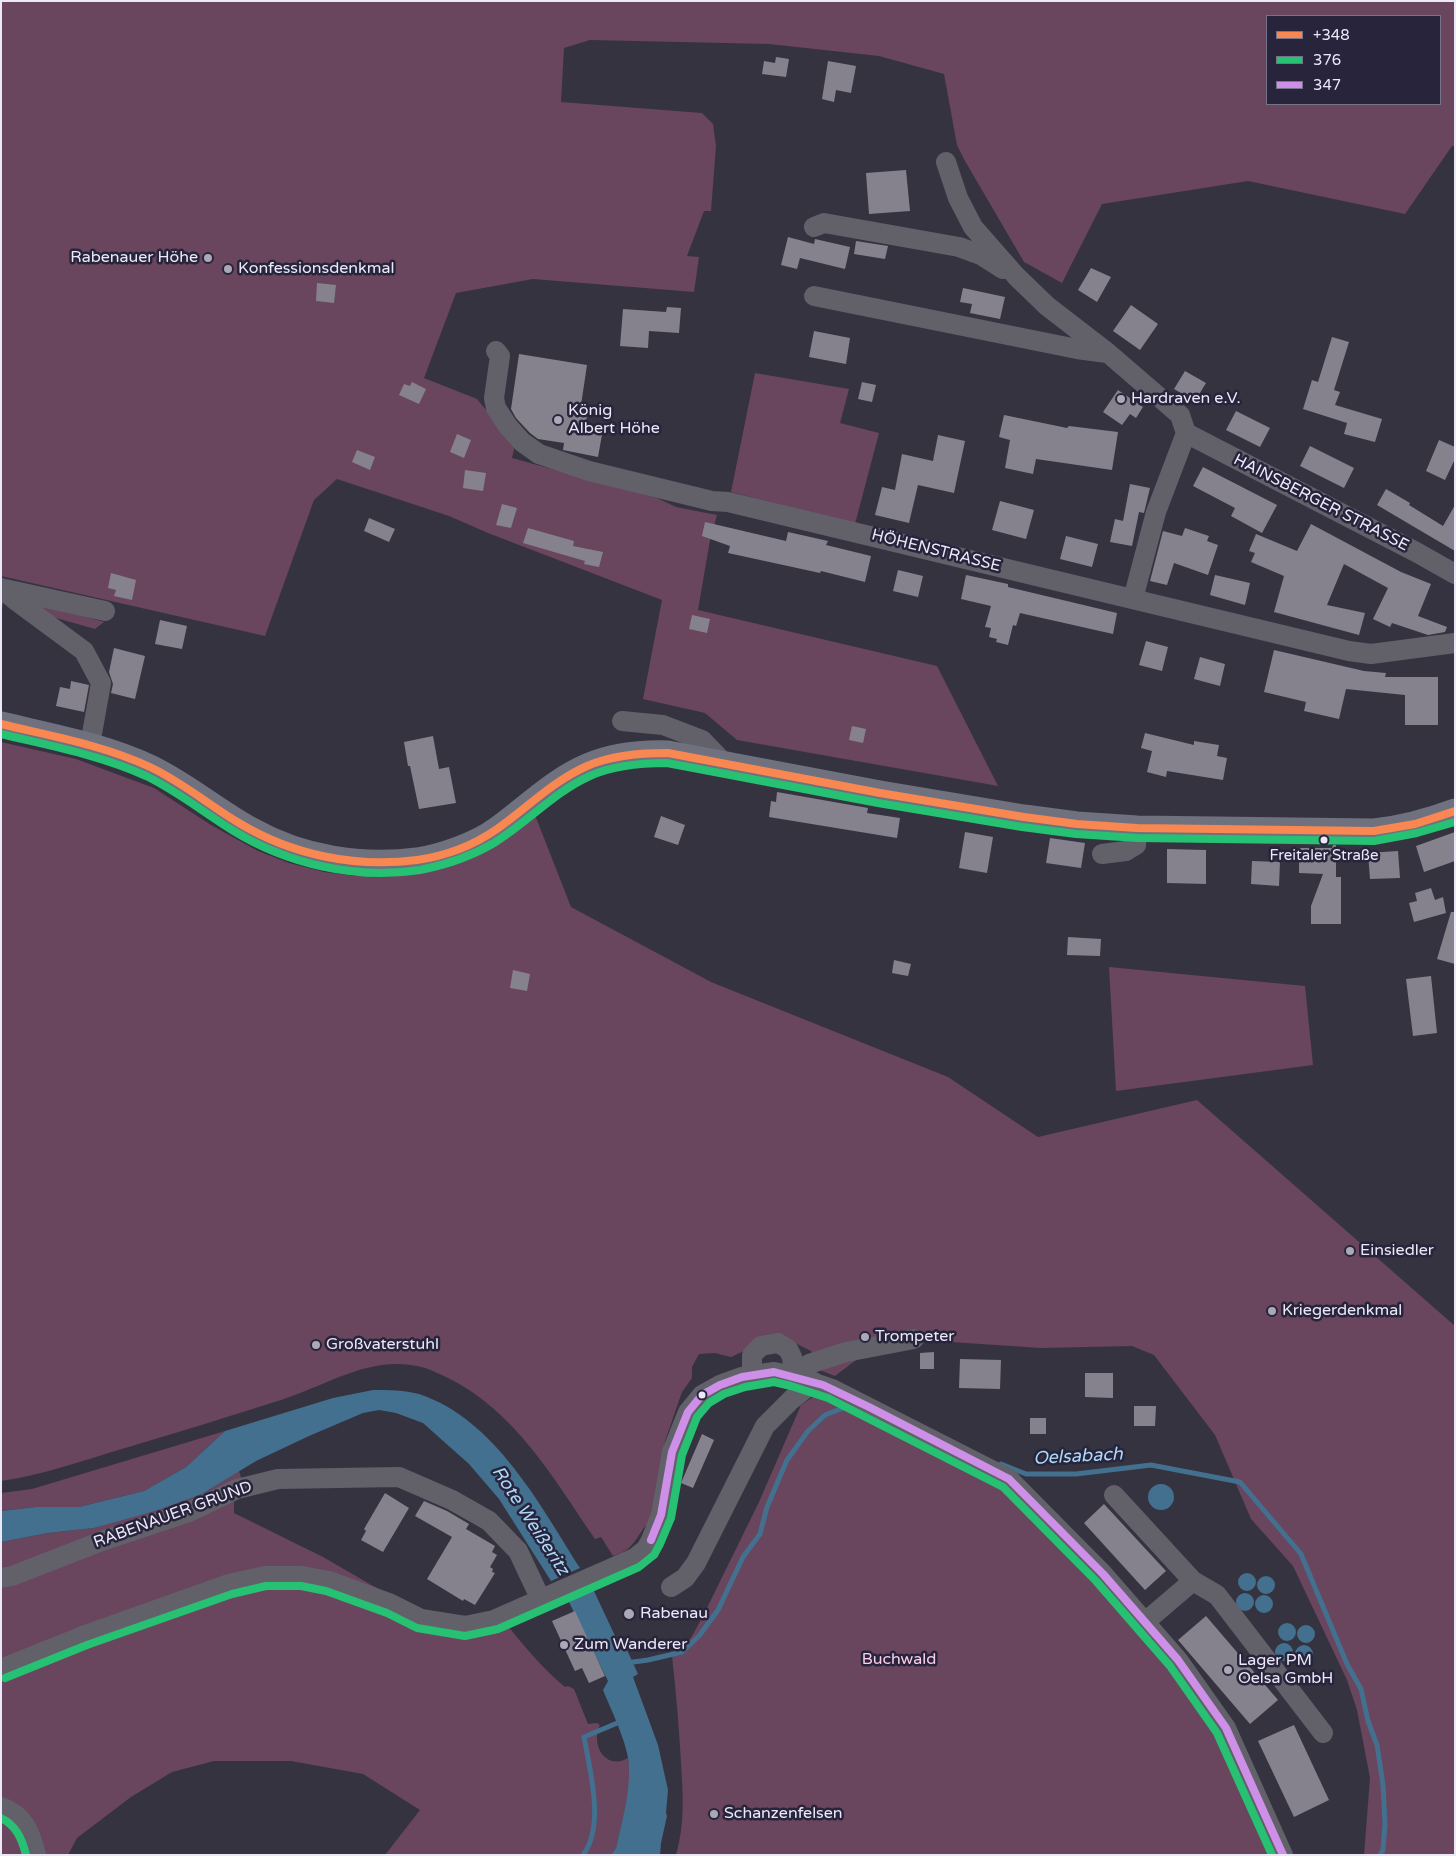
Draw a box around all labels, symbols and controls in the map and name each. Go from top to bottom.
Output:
legend [1266,15,1441,105]
text: +348 [1313,26,1350,44]
text: 376 [1313,51,1341,69]
text: 347 [1313,76,1341,94]
place label: Rabenauer Höhe [70,248,198,268]
marker: Rabenauer Höhe [202,252,214,264]
place label: Konfessionsdenkmal [238,259,394,279]
marker: Konfessionsdenkmal [222,263,234,275]
place label: Hardraven e.V. [1131,389,1241,409]
marker: Hardraven e.V. [1115,393,1127,405]
place label: König Albert Höhe [568,401,660,439]
marker: König Albert Höhe [552,414,564,426]
street label: HAINSBERGER STRASSE [1230,450,1412,556]
street label: HÖHENSTRASSE [869,526,1003,576]
marker: Freitaler Straße [1319,835,1329,845]
place label: Freitaler Straße [1270,847,1378,865]
place label: Einsiedler [1360,1241,1434,1261]
marker: Einsiedler [1344,1245,1356,1257]
place label: Kriegerdenkmal [1282,1301,1402,1321]
marker: Kriegerdenkmal [1266,1305,1278,1317]
place label: Trompeter [875,1327,954,1347]
marker: Trompeter [859,1331,871,1343]
place label: Großvaterstuhl [326,1335,439,1355]
marker: Großvaterstuhl [310,1339,322,1351]
unlabelled marker [697,1390,707,1400]
water label: Oelsabach [1033,1444,1123,1470]
water label: Rote Weißeritz [487,1462,573,1580]
street label: RABENAUER GRUND [91,1477,255,1553]
place label: Rabenau [640,1604,708,1624]
marker: Rabenau [622,1607,636,1621]
place label: Zum Wanderer [574,1635,687,1655]
marker: Zum Wanderer [558,1639,570,1651]
park label: Buchwald [862,1650,936,1670]
place label: Lager PM Oelsa GmbH [1238,1651,1333,1689]
marker: Lager PM Oelsa GmbH [1222,1664,1234,1676]
place label: Schanzenfelsen [724,1804,843,1824]
marker: Schanzenfelsen [708,1808,720,1820]

